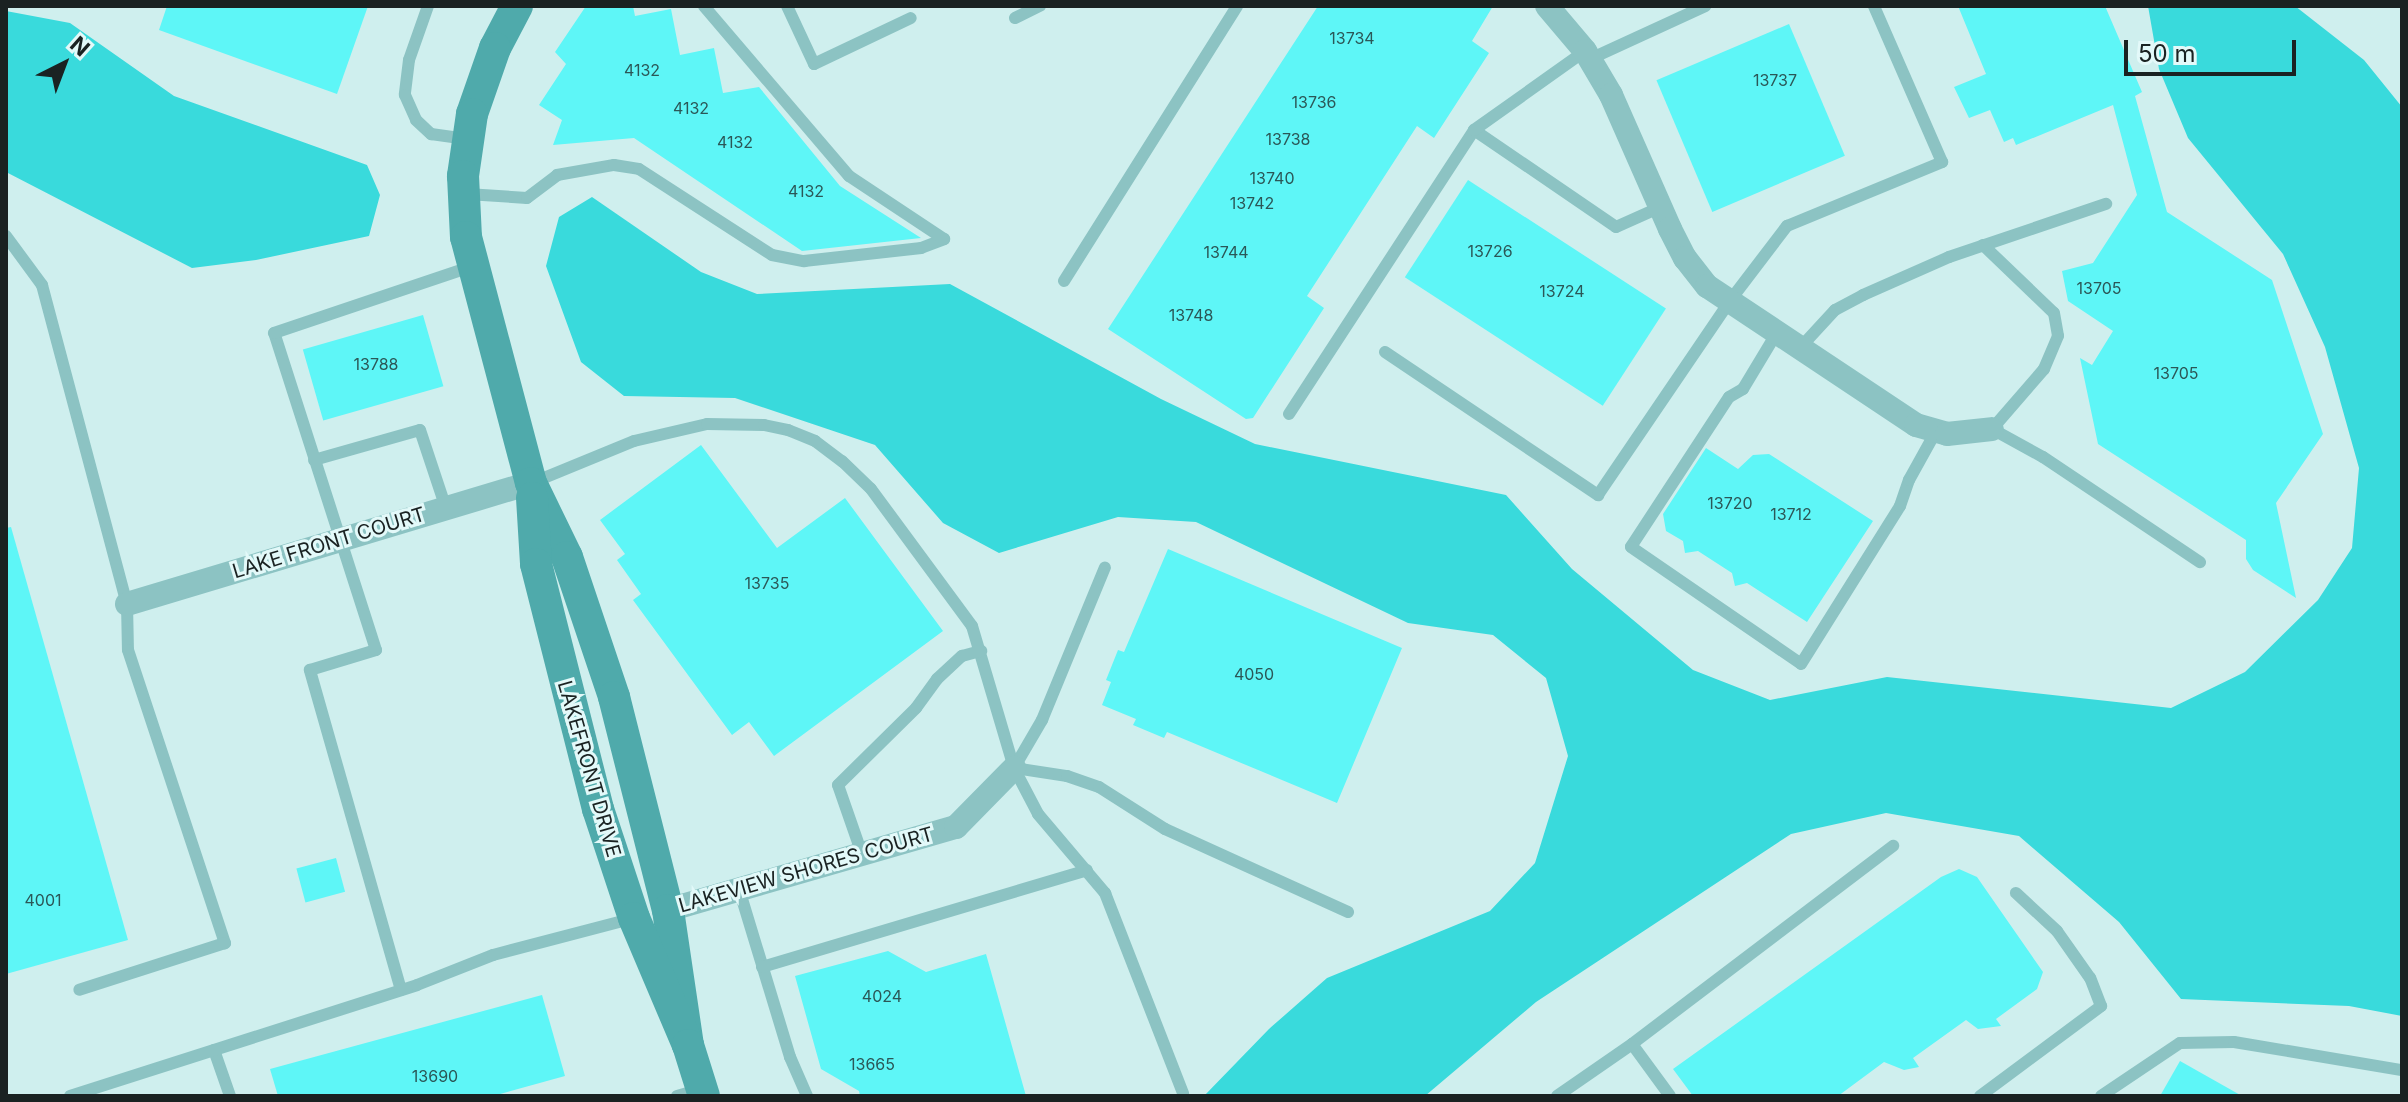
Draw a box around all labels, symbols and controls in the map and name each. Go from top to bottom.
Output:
north arrow [24,24,104,104]
scale bar [2128,24,2300,74]
house number: 13734 [1329,28,1375,48]
text: N [65,31,95,61]
text: 50 m [2138,39,2196,68]
house number: 4132 [624,60,660,80]
house number: 13737 [1753,70,1797,90]
house number: 13736 [1292,92,1336,112]
house number: 4132 [673,98,709,118]
house number: 13738 [1266,129,1310,149]
house number: 4132 [717,132,753,152]
house number: 13740 [1250,168,1294,188]
house number: 4132 [788,181,824,201]
house number: 13742 [1230,193,1274,213]
house number: 13726 [1467,241,1513,261]
house number: 13744 [1203,242,1249,262]
house number: 13705 [2076,278,2122,298]
house number: 13724 [1539,281,1585,301]
house number: 13748 [1169,305,1213,325]
house number: 13788 [353,354,399,374]
house number: 13705 [2153,363,2199,383]
house number: 13720 [1707,493,1753,513]
street label: LAKE FRONT COURT [230,502,428,584]
house number: 13712 [1770,504,1812,524]
house number: 13735 [745,573,789,593]
house number: 4050 [1234,664,1274,684]
street label: LAKEFRONT DRIVE [552,678,626,860]
street label: LAKEVIEW SHORES COURT [676,822,936,918]
house number: 4001 [24,890,62,910]
house number: 4024 [862,986,902,1006]
house number: 13665 [849,1054,895,1074]
house number: 13690 [412,1066,458,1086]

